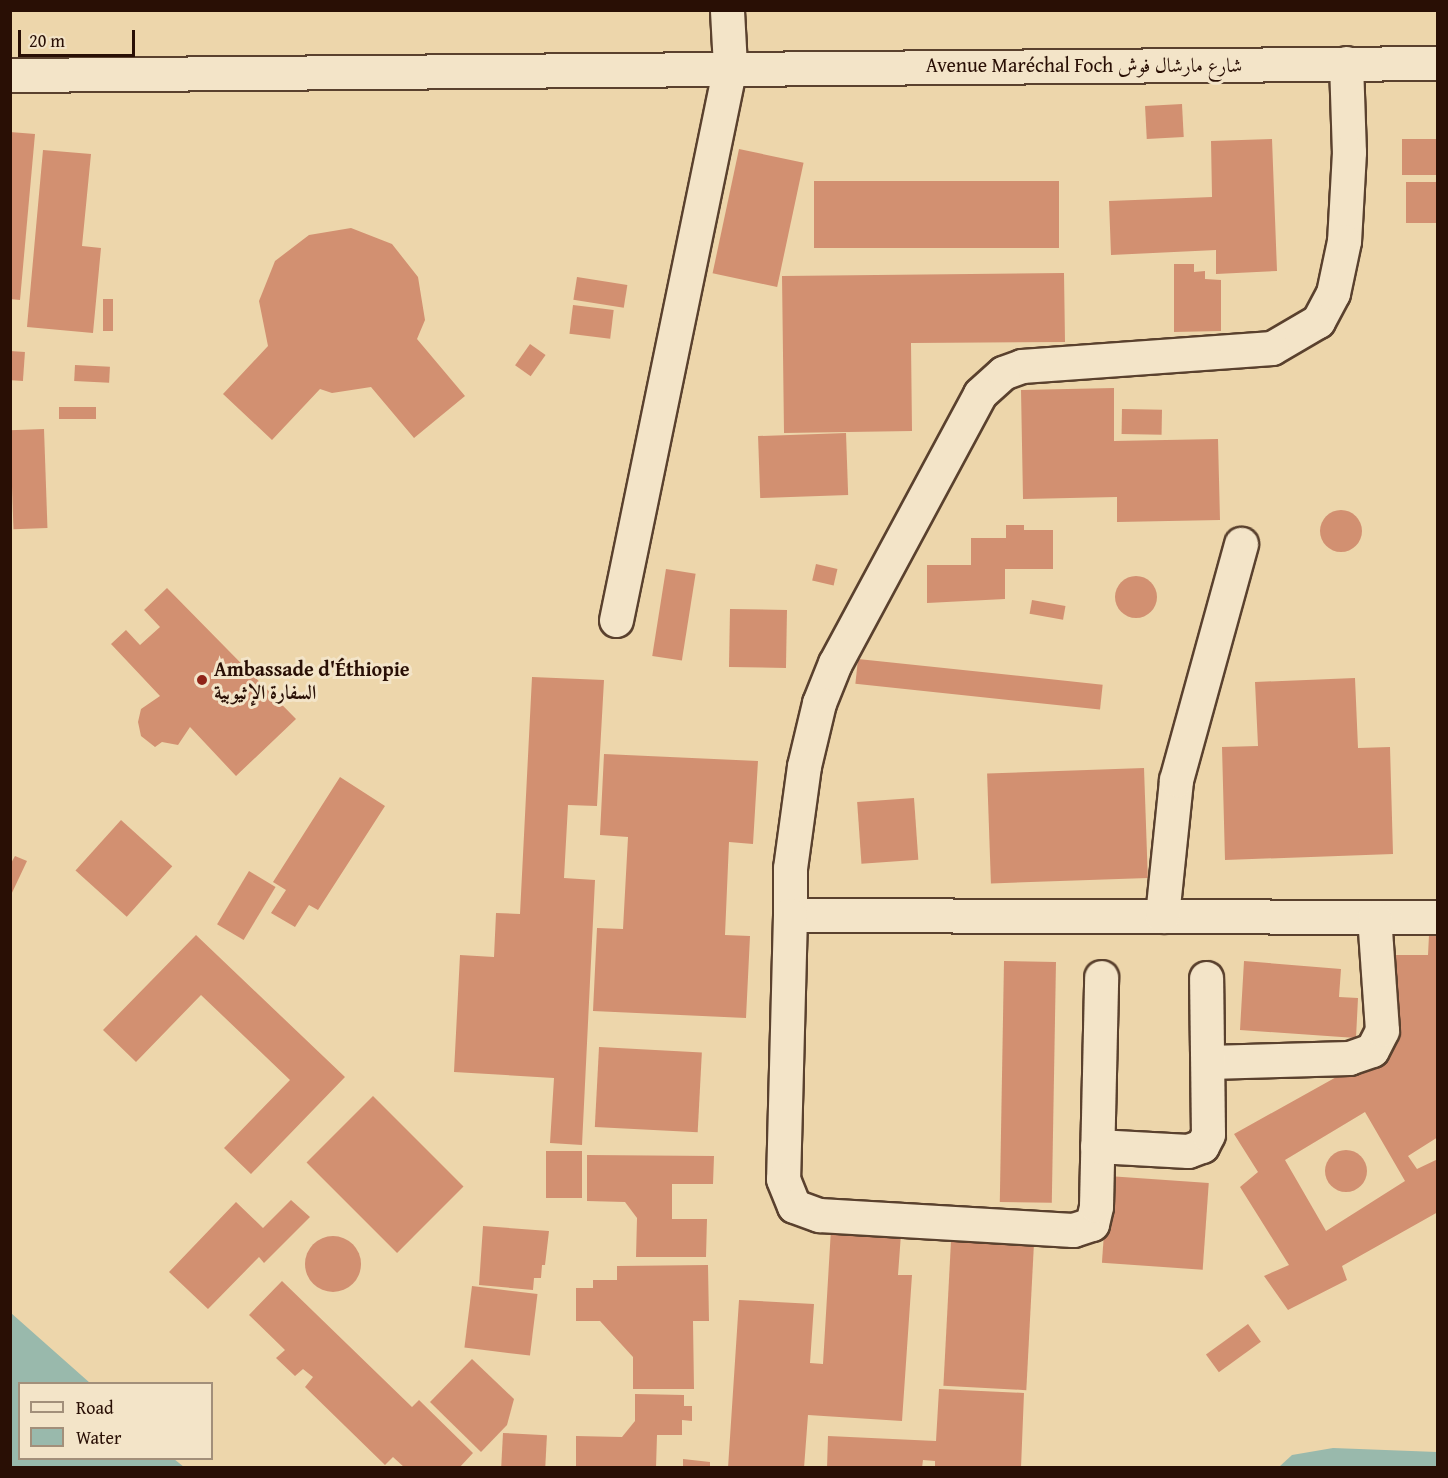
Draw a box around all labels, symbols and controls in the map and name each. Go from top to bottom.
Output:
scale bar [21,18,138,56]
text: 20 m [29,27,65,54]
street label: Avenue Maréchal Foch شارع مارشال فوش [926,52,1242,76]
place label: Ambassade d'Éthiopie السفارة الإثيوبية [214,656,410,703]
marker: Ambassade d'Éthiopie السفارة الإثيوبية [195,673,209,687]
legend [18,1382,213,1460]
text: Road [76,1394,114,1421]
text: Water [76,1424,121,1451]

